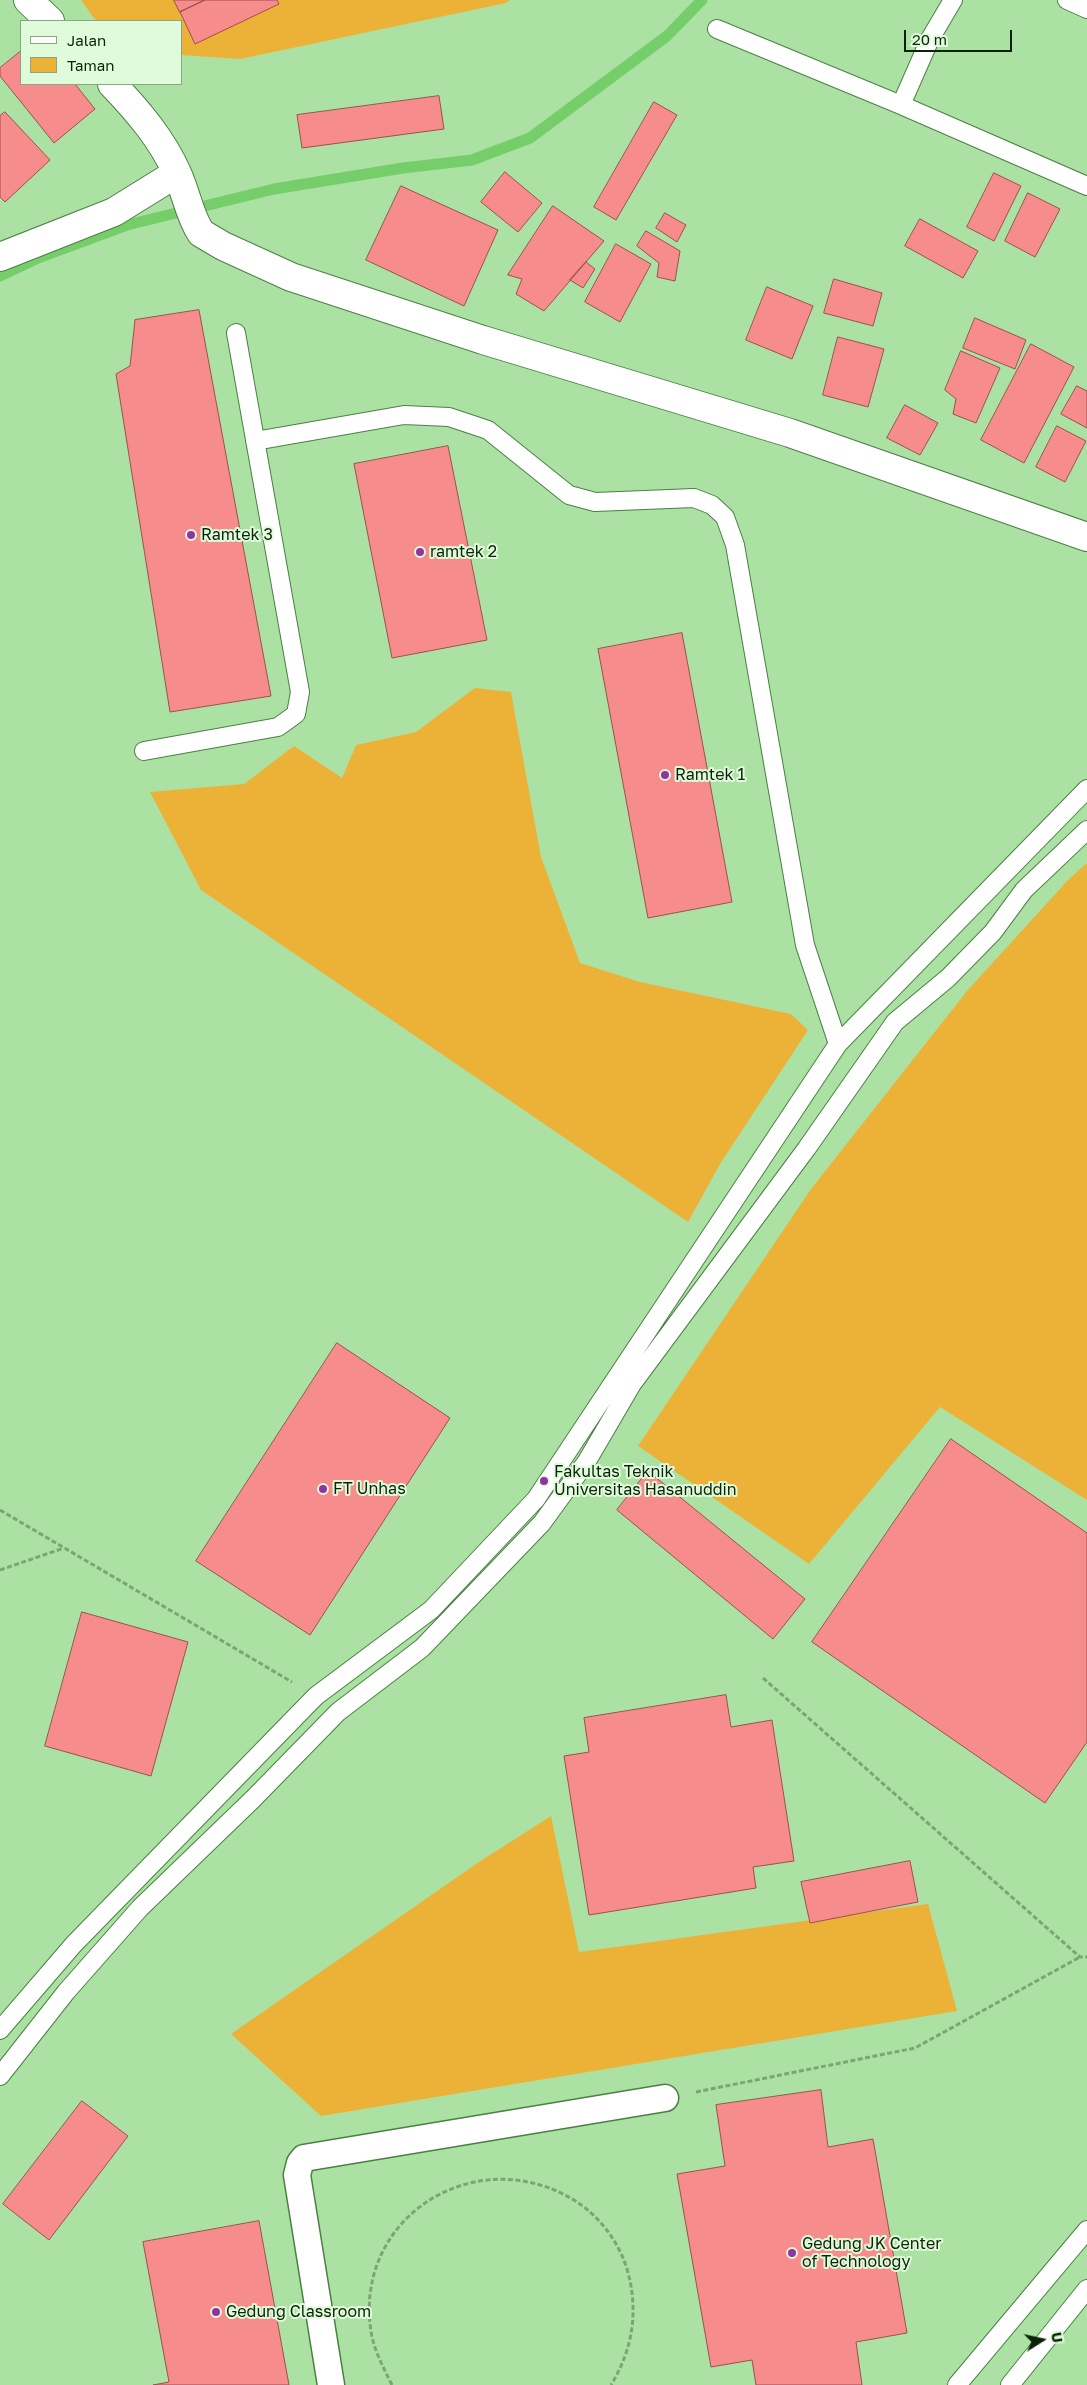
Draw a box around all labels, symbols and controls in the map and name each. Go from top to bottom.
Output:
legend [20,20,182,85]
scale bar [907,20,1014,52]
text: 20 m [912,30,947,48]
text: Jalan [67,31,106,49]
text: Taman [67,56,114,74]
place label: Ramtek 3 [201,525,273,545]
marker: Ramtek 3 [185,529,197,541]
place label: ramtek 2 [430,542,497,562]
marker: ramtek 2 [414,546,426,558]
place label: Ramtek 1 [675,765,745,785]
marker: Ramtek 1 [659,769,671,781]
place label: Fakultas Teknik Universitas Hasanuddin [554,1462,737,1500]
marker: Fakultas Teknik Universitas Hasanuddin [538,1475,550,1487]
place label: FT Unhas [333,1479,406,1499]
marker: FT Unhas [317,1483,329,1495]
place label: Gedung JK Center of Technology [802,2234,941,2272]
marker: Gedung JK Center of Technology [786,2247,798,2259]
place label: Gedung Classroom [226,2302,371,2322]
marker: Gedung Classroom [210,2306,222,2318]
north arrow [1017,2315,1067,2365]
text: U [1048,2331,1067,2344]

